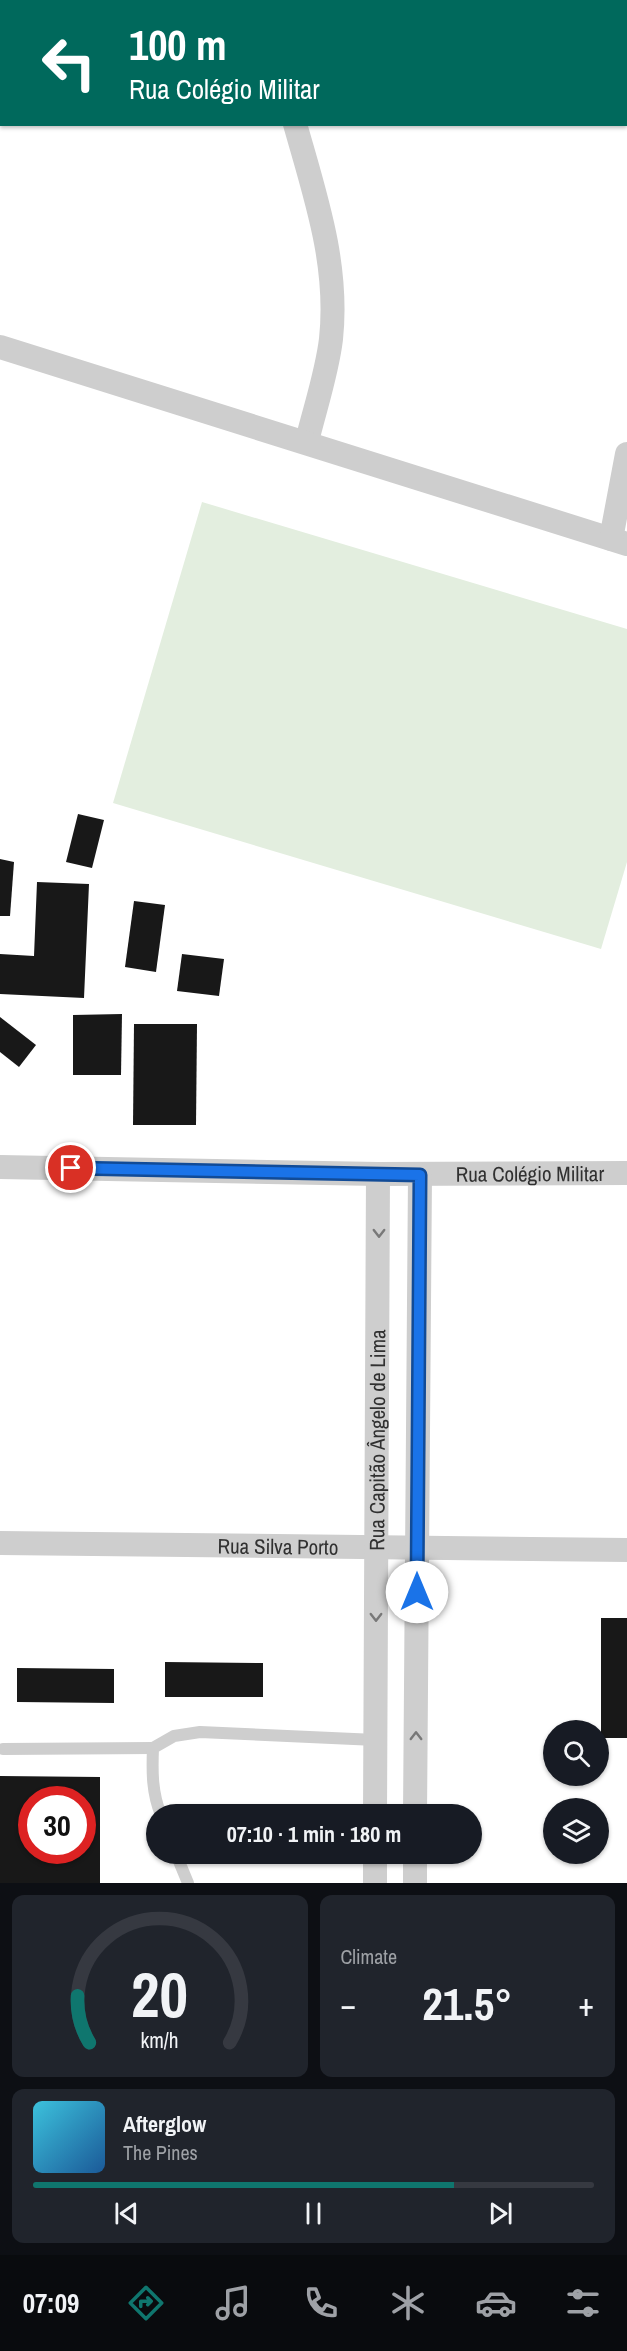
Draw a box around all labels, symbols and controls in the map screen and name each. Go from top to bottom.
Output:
text: 100 m [129,17,227,73]
icon: left [30,24,108,102]
text: Rua Colégio Militar [129,71,320,107]
pin [45,1142,96,1193]
icon: arrive [54,1151,87,1184]
street label: Rua Colégio Militar [456,1159,604,1188]
one-way arrow [373,1228,385,1237]
street label: Rua Capitão Ângelo de Lima [362,1329,392,1551]
street label: Rua Silva Porto [217,1531,338,1561]
position arrow [385,1560,449,1624]
one-way arrow [370,1612,382,1621]
map controls [543,1720,609,1864]
button: search [543,1720,609,1786]
one-way arrow [410,1731,422,1740]
speed limit sign: 30 [18,1786,96,1864]
button: layers [543,1798,609,1864]
text: 07:10 · 1 min · 180 m [227,1819,401,1849]
text: Climate [341,1943,397,1970]
text: 20 [131,1952,188,2036]
text: 21.5° [422,1973,512,2034]
text: − [341,1982,356,2026]
text: + [578,1982,594,2026]
text: km/h [141,2026,179,2055]
text: Afterglow [123,2109,206,2139]
text: The Pines [123,2139,198,2166]
icon: previous [110,2197,143,2230]
icon: pause [297,2197,330,2230]
icon: next [484,2197,517,2230]
icon: directions [125,2282,167,2324]
icon: music [212,2282,254,2324]
icon: phone [300,2282,342,2324]
icon: climate [387,2282,429,2324]
icon: car [475,2282,517,2324]
icon: filters [562,2282,604,2324]
text: 07:09 [23,2285,79,2321]

